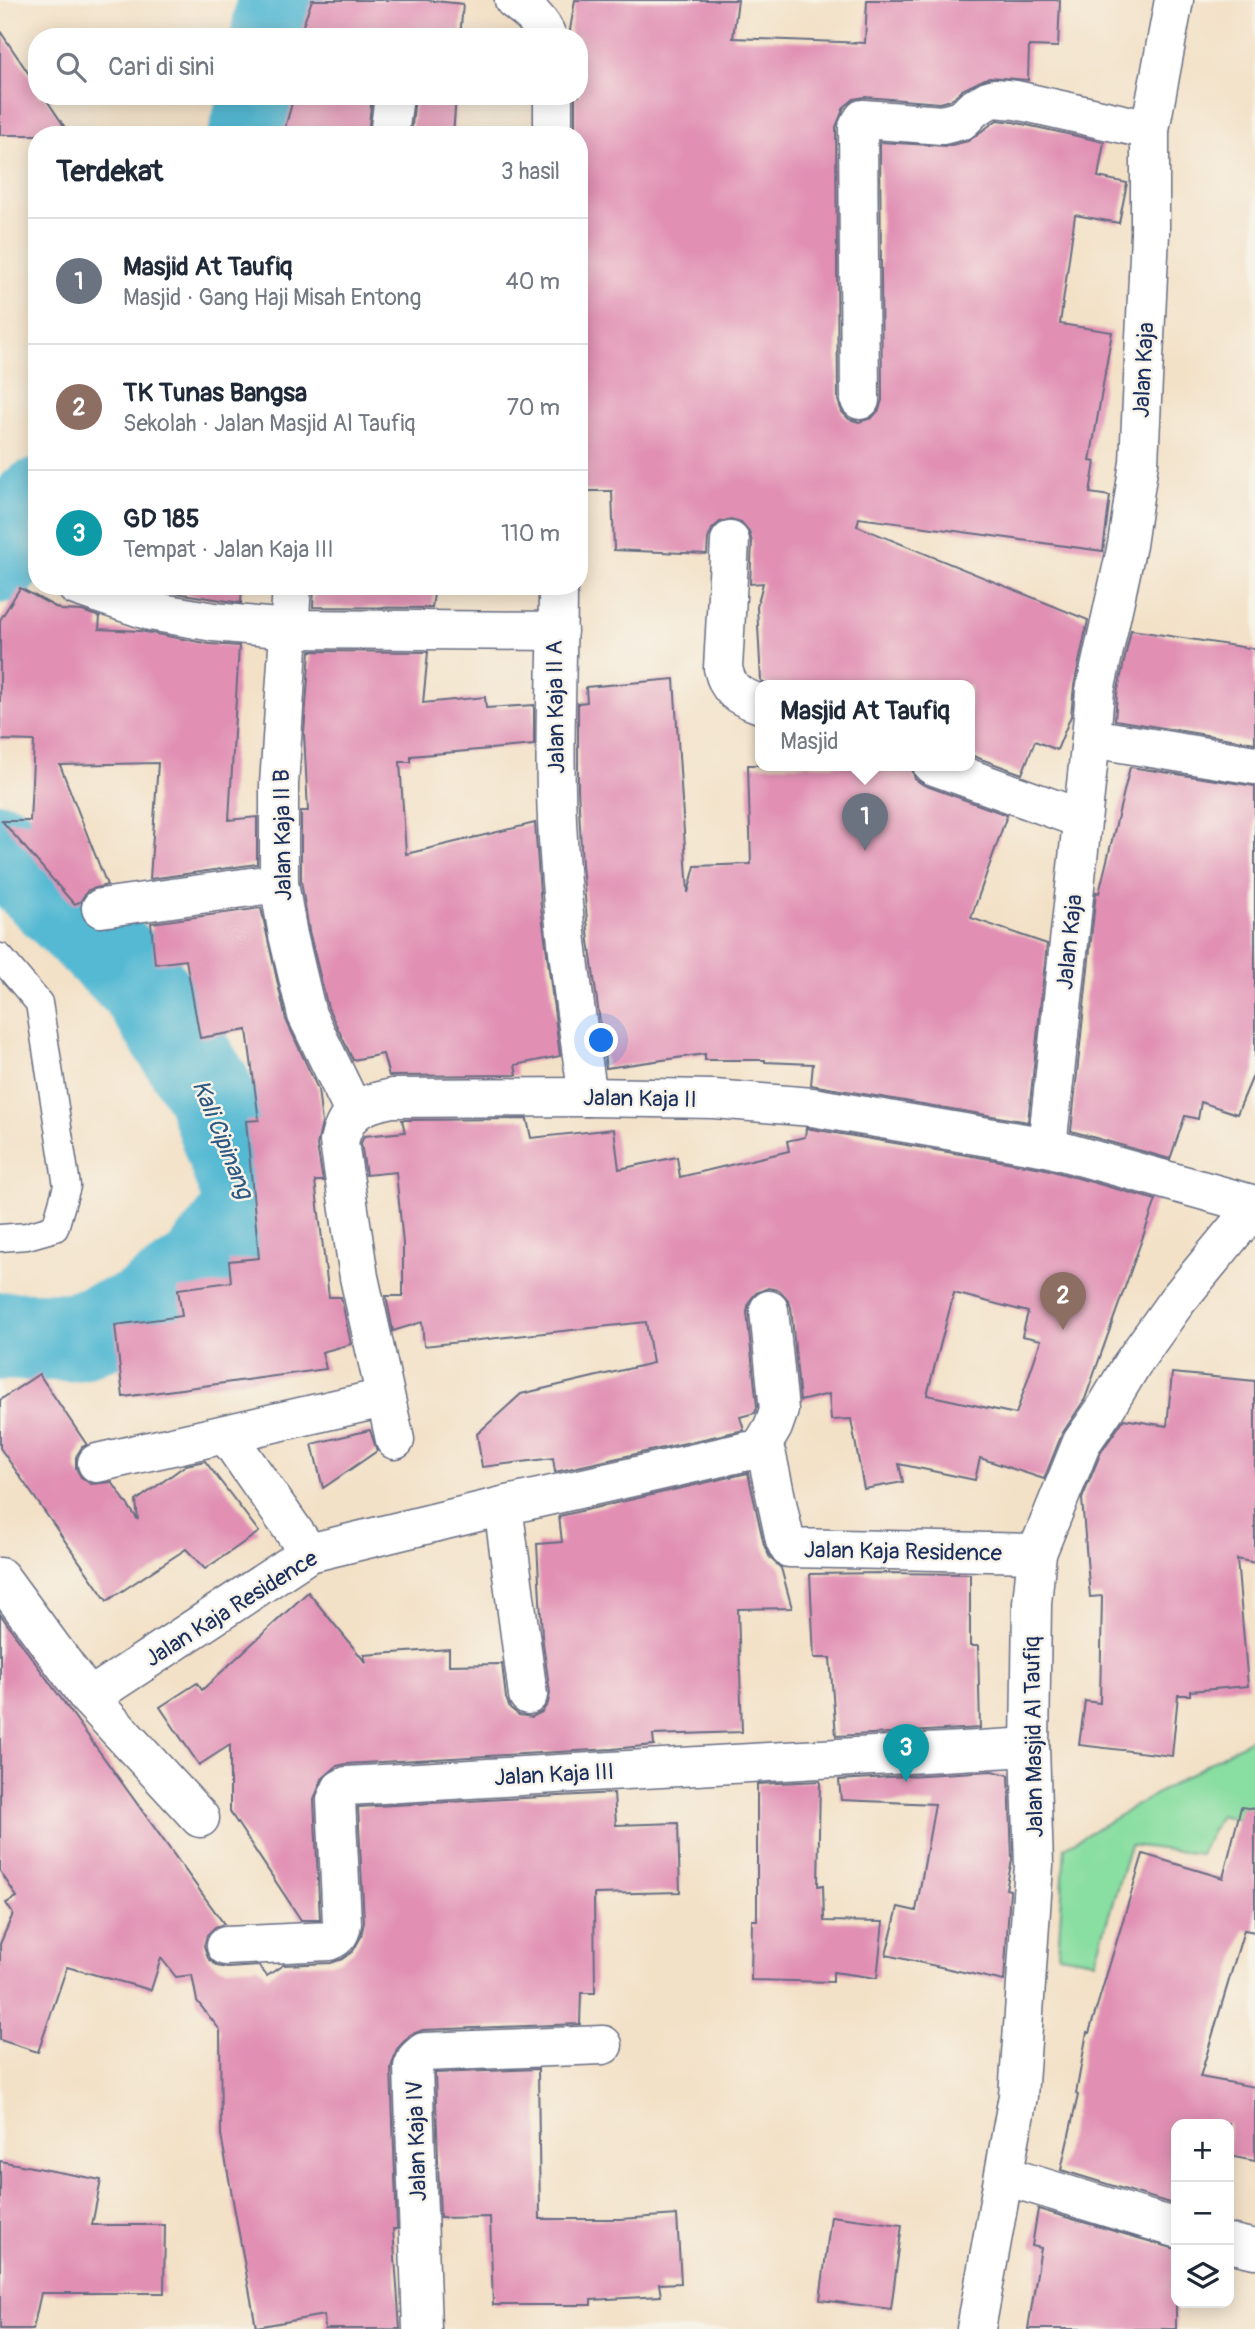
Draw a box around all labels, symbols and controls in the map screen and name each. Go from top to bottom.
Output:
search box [28,28,588,105]
icon: search [52,48,90,86]
text: Cari di sini [108,51,214,83]
text: Terdekat [56,153,163,190]
text: 3 hasil [501,157,560,186]
text: Masjid At Taufiq [123,251,292,283]
text: 1 [75,267,84,296]
text: 40 m [506,267,560,296]
text: Masjid · Gang Haji Misah Entong [123,283,421,312]
street label: Jalan Kaja [1127,321,1160,419]
text: TK Tunas Bangsa [123,377,307,409]
text: 2 [73,393,85,422]
text: 70 m [507,393,560,422]
text: Sekolah · Jalan Masjid Al Taufiq [123,409,415,438]
text: GD 185 [123,503,200,535]
text: 3 [73,519,85,548]
text: 110 m [501,519,560,548]
text: Tempat · Jalan Kaja III [123,535,334,564]
street label: Jalan Kaja II A [540,640,571,774]
popup [755,680,975,771]
text: Masjid At Taufiq [780,695,950,727]
text: Masjid [780,727,839,756]
street label: Jalan Kaja II B [267,769,298,901]
pin: 1 [842,793,888,851]
street label: Jalan Kaja [1050,893,1089,991]
your location [584,1023,618,1057]
water label: Kali Cipinang [186,1076,260,1204]
street label: Jalan Kaja II [583,1083,697,1114]
pin: 2 [1040,1272,1086,1330]
street label: Jalan Kaja Residence [804,1535,1003,1568]
street label: Jalan Kaja Residence [140,1543,324,1673]
street label: Jalan Masjid Al Taufiq [1017,1636,1050,1838]
pin: 3 [883,1724,929,1782]
street label: Jalan Kaja III [493,1757,615,1792]
street label: Jalan Kaja IV [400,2080,433,2202]
map controls [1171,2119,1234,2308]
button: + [1171,2119,1234,2182]
button: − [1171,2182,1234,2245]
button: layers [1171,2245,1234,2308]

